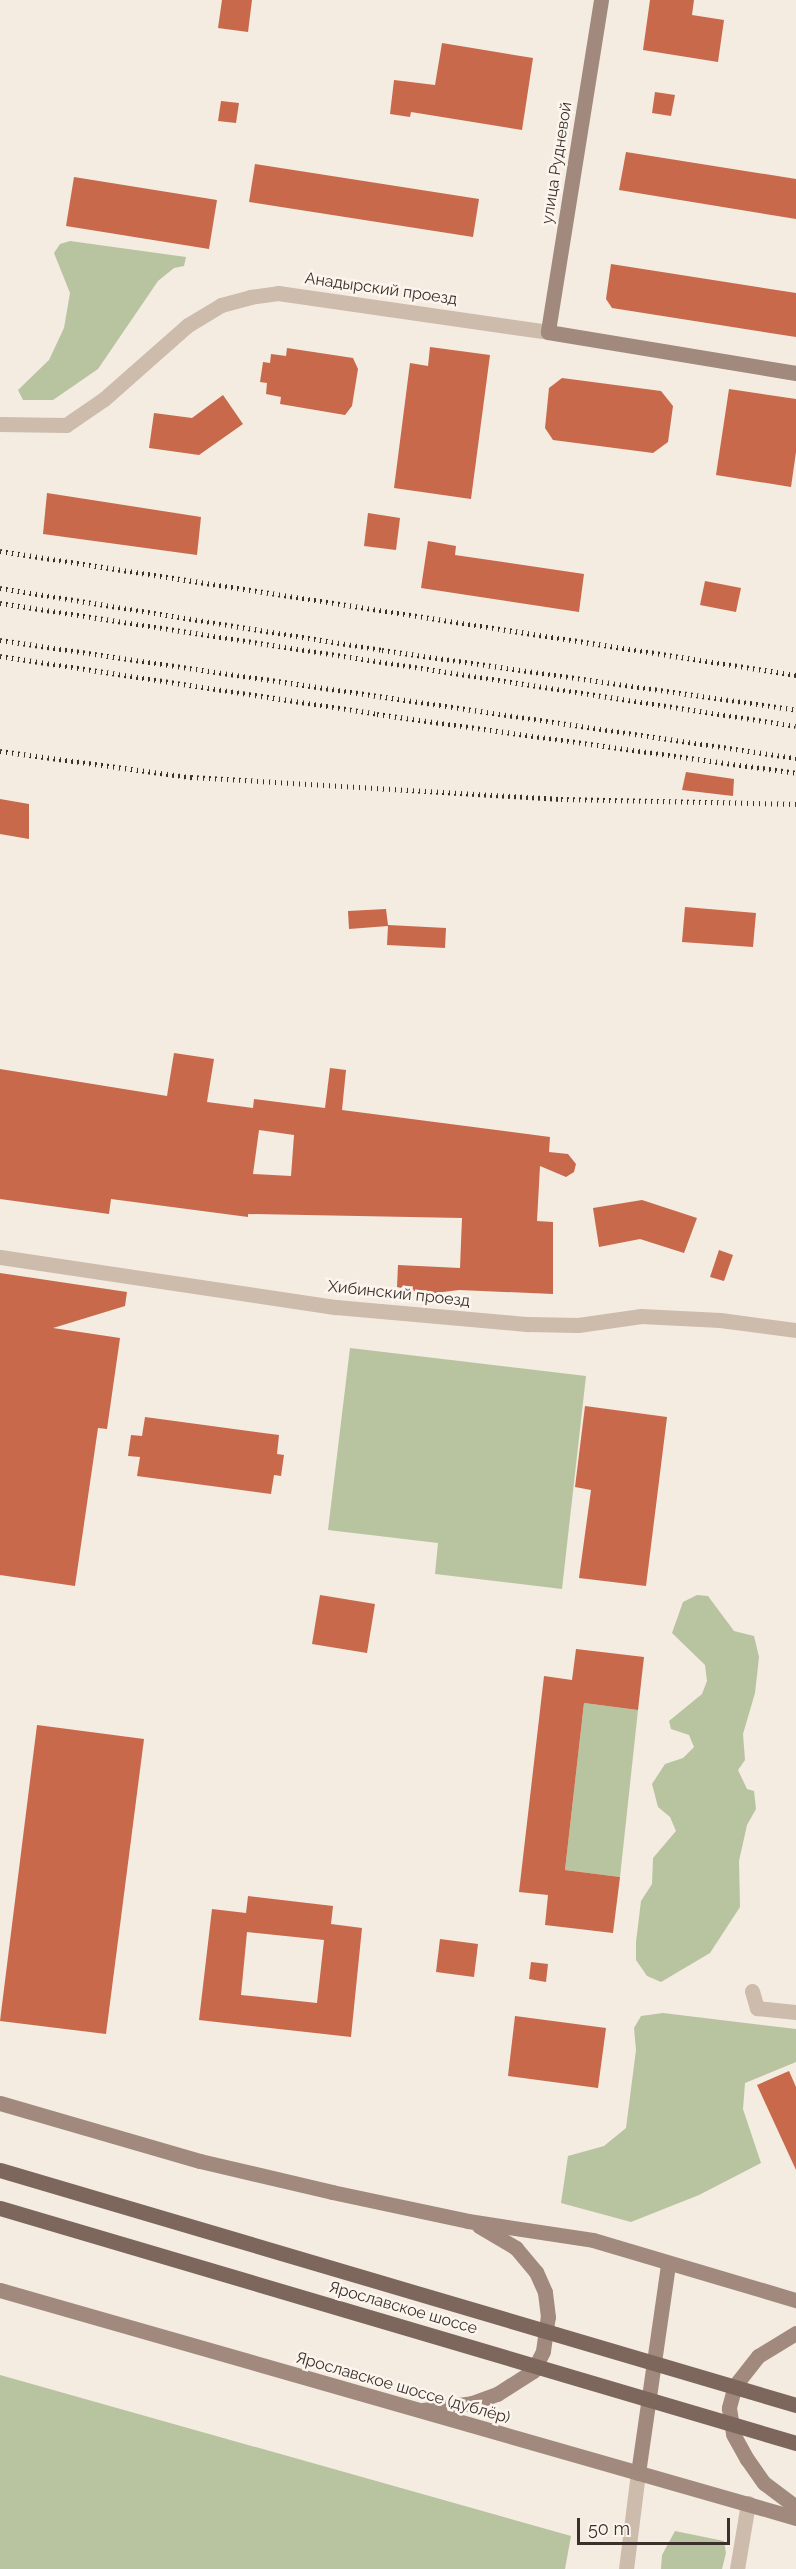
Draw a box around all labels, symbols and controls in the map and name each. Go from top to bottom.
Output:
street label: улица Рудневой [538,100,576,226]
street label: Анадырский проезд [304,269,458,309]
street label: Хибинский проезд [327,1277,471,1311]
street label: Ярославское шоссе [327,2278,479,2338]
street label: Ярославское шоссе (дублёр) [294,2348,512,2428]
scale bar [580,2506,733,2544]
text: 50 m [588,2518,630,2539]

